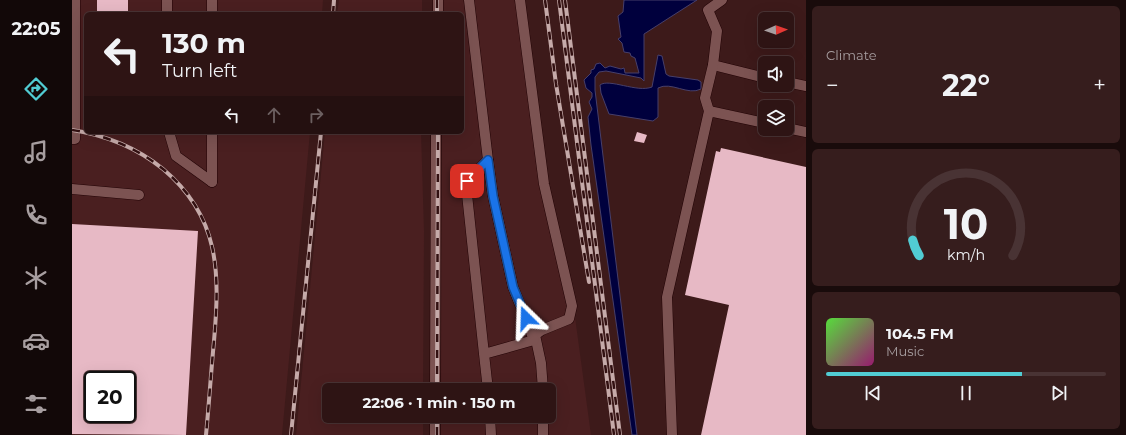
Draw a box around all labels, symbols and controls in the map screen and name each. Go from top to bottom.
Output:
north arrow [758,12,794,48]
map controls [758,12,794,136]
text: 22:05 [12,18,60,40]
text: 130 m [162,26,246,60]
icon: left [96,28,148,80]
text: Climate [826,47,877,63]
button: sound [758,56,794,92]
text: Turn left [162,60,237,82]
text: 22° [942,67,990,104]
text: − [826,72,839,99]
text: + [1093,72,1106,99]
icon: directions [22,75,50,103]
button: layers [758,100,794,136]
icon: left [221,104,243,126]
icon: ahead [263,104,285,126]
icon: right [305,104,327,126]
icon: music [22,138,50,166]
pin [450,164,484,198]
icon: arrive [456,170,478,192]
text: 10 [944,198,988,248]
icon: phone [22,201,50,229]
text: km/h [947,245,985,263]
icon: climate [22,264,50,292]
position arrow [505,297,547,339]
text: 104.5 FM [886,324,954,343]
icon: car [22,327,50,355]
text: Music [886,343,924,359]
speed limit sign: 20 [84,371,136,423]
icon: previous [862,382,884,404]
icon: pause [955,382,977,404]
icon: next [1048,382,1070,404]
icon: filters [22,390,50,418]
text: 22:06 · 1 min · 150 m [362,393,516,412]

